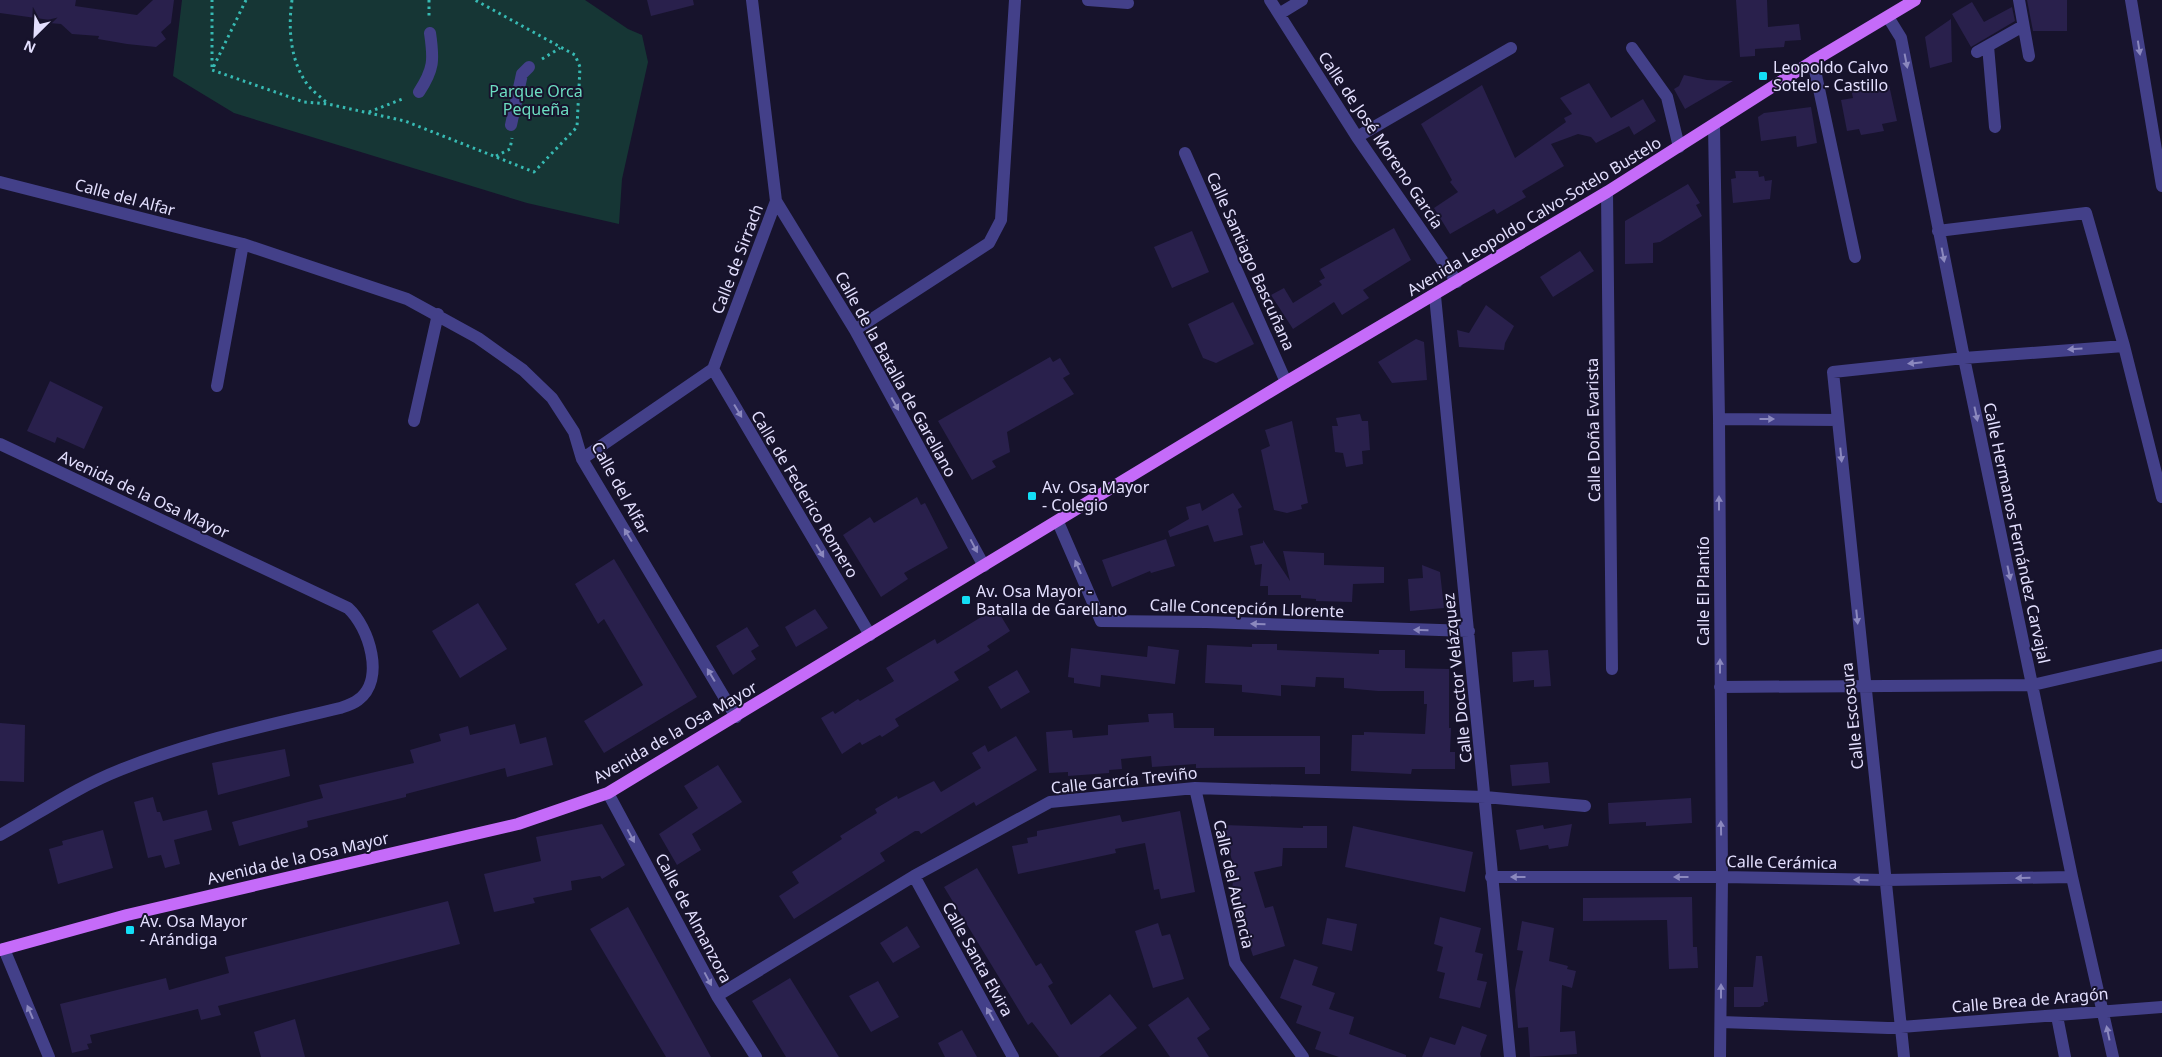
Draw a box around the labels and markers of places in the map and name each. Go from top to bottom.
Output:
place label: Leopoldo Calvo Sotelo - Castillo [1773,56,1888,96]
marker: Leopoldo Calvo Sotelo - Castillo [1757,70,1769,82]
place label: Av. Osa Mayor - Colegio [1042,476,1150,516]
marker: Av. Osa Mayor - Colegio [1026,490,1038,502]
place label: Av. Osa Mayor - Batalla de Garellano [976,580,1127,620]
marker: Av. Osa Mayor - Batalla de Garellano [960,594,972,606]
place label: Av. Osa Mayor - Arándiga [140,910,248,950]
marker: Av. Osa Mayor - Arándiga [124,924,136,936]

